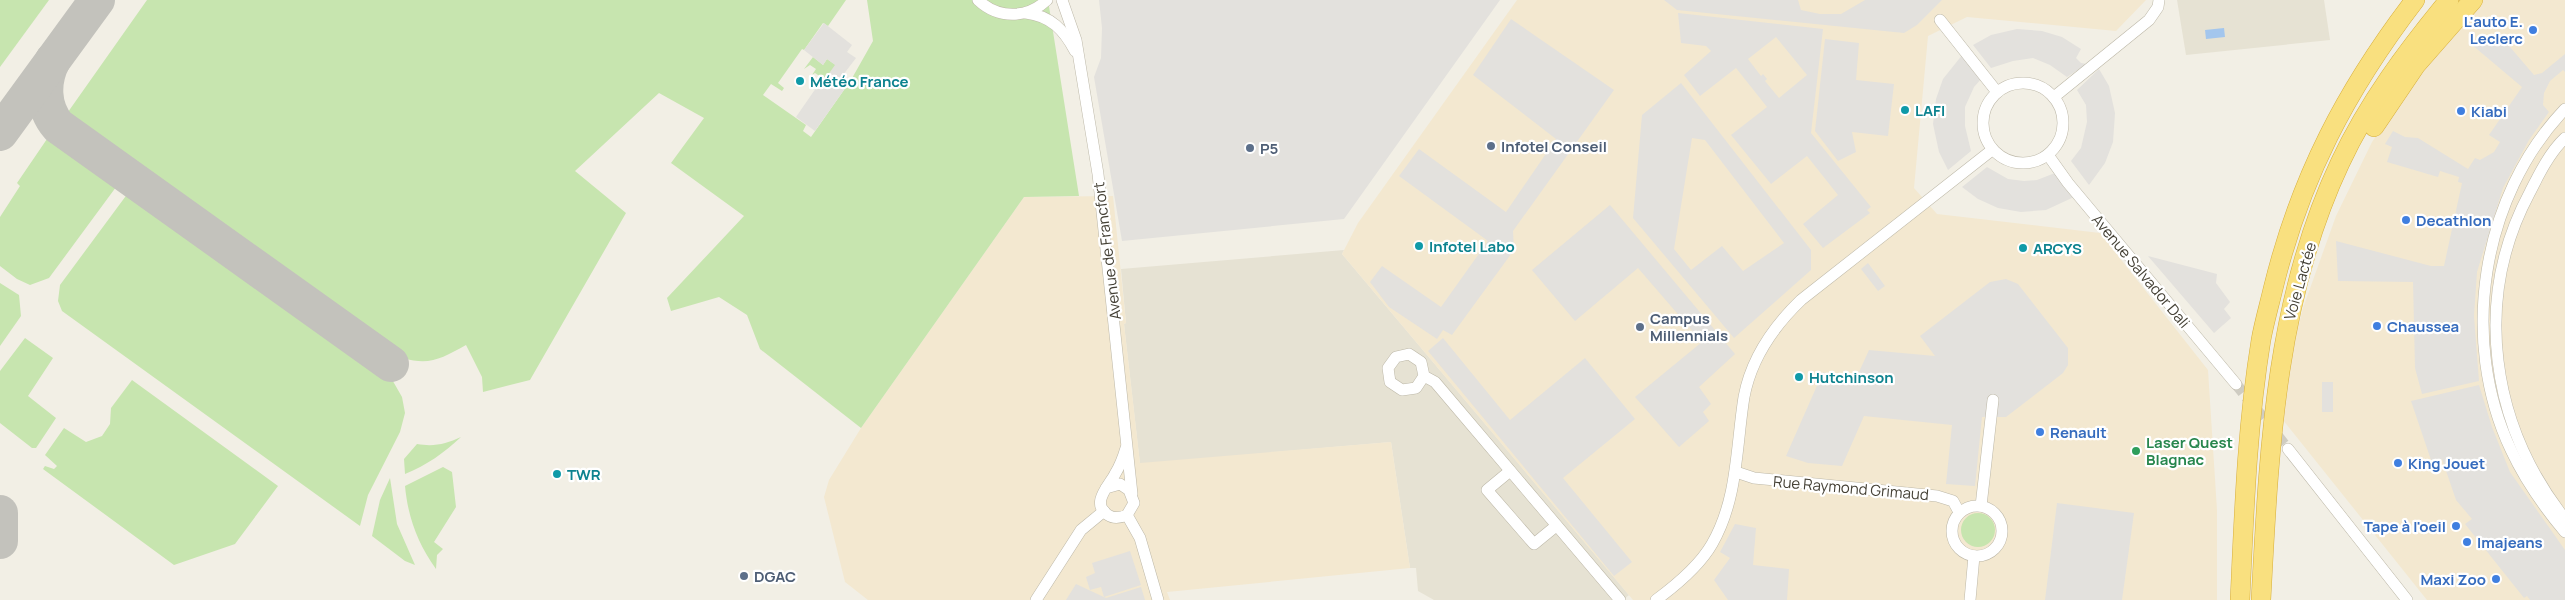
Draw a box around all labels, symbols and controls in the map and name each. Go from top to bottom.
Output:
place label: L'auto E. Leclerc [2464,11,2523,49]
marker: L'auto E. Leclerc [2527,24,2539,36]
place label: Météo France [810,71,909,92]
marker: Météo France [794,75,806,87]
place label: LAFI [1915,100,1945,121]
place label: Kiabi [2471,101,2507,122]
marker: LAFI [1899,104,1911,116]
marker: Kiabi [2455,105,2467,117]
place label: Infotel Conseil [1501,136,1607,157]
place label: P5 [1260,138,1279,159]
marker: Infotel Conseil [1485,140,1497,152]
marker: P5 [1244,142,1256,154]
street label: Avenue de Francfort [1088,181,1126,321]
street label: Avenue Salvador Dali [2087,210,2195,332]
place label: Decathlon [2416,210,2491,231]
marker: Decathlon [2400,214,2412,226]
place label: Infotel Labo [1429,236,1515,257]
place label: ARCYS [2033,238,2082,259]
street label: Voie Lactée [2279,239,2321,322]
marker: Infotel Labo [1413,240,1425,252]
marker: ARCYS [2017,242,2029,254]
place label: Campus Millennials [1650,308,1728,346]
place label: Chaussea [2387,316,2459,337]
marker: Chaussea [2371,320,2383,332]
marker: Campus Millennials [1634,321,1646,333]
place label: Hutchinson [1809,367,1894,388]
marker: Hutchinson [1793,371,1805,383]
place label: Renault [2050,422,2107,443]
marker: Renault [2034,426,2046,438]
place label: Laser Quest Blagnac [2146,432,2233,470]
marker: Laser Quest Blagnac [2130,445,2142,457]
place label: King Jouet [2408,453,2485,474]
marker: King Jouet [2392,457,2404,469]
place label: TWR [567,464,601,485]
marker: TWR [551,468,563,480]
street label: Rue Raymond Grimaud [1772,471,1930,505]
place label: Tape à l'oeil [2364,516,2446,537]
marker: Tape à l'oeil [2450,520,2462,532]
place label: Imajeans [2477,532,2543,553]
marker: Imajeans [2461,536,2473,548]
place label: DGAC [754,566,796,587]
place label: Maxi Zoo [2421,569,2486,590]
marker: DGAC [738,570,750,582]
marker: Maxi Zoo [2490,573,2502,585]

